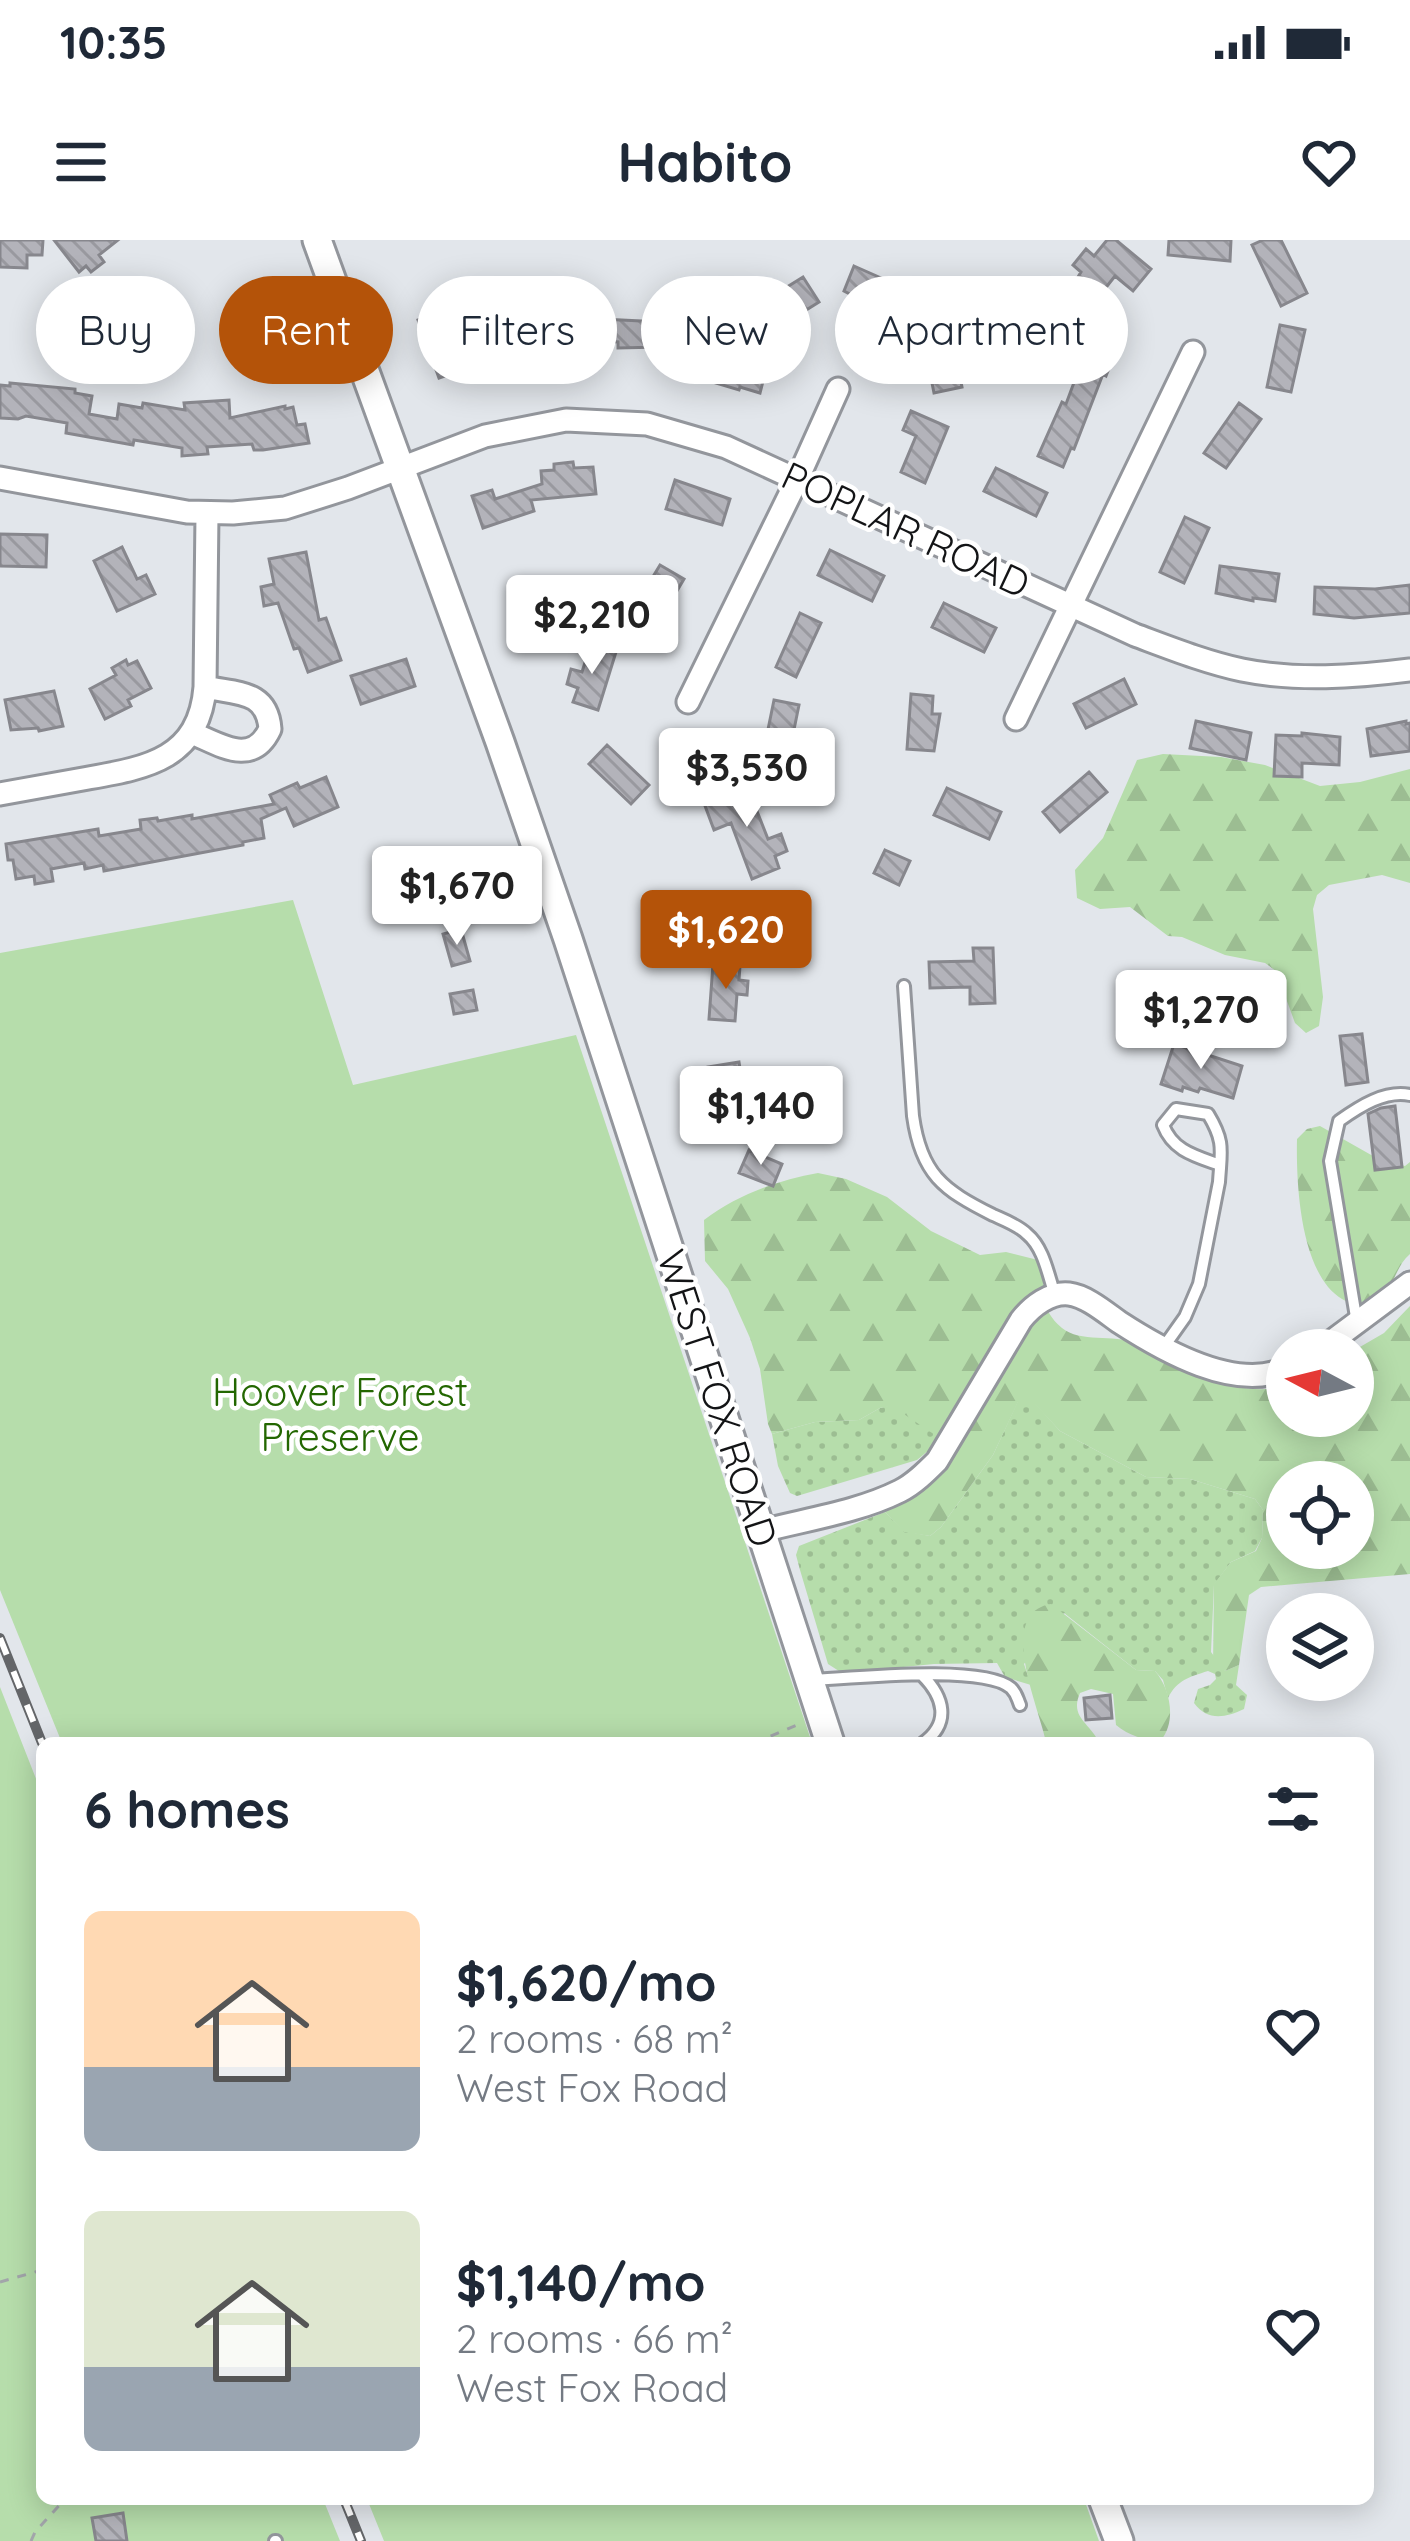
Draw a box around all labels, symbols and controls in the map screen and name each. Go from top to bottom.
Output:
text: 10:35 [60,14,168,70]
text: Habito [618,128,792,196]
icon: menu [48,129,114,195]
icon: heart [1296,129,1362,195]
chip: Buy [36,276,195,384]
chip: Rent [219,276,393,384]
chip: Filters [417,276,617,384]
chip: New [641,276,811,384]
chip: Apartment [835,276,1128,384]
street label: POPLAR ROAD [774,450,1038,608]
pin: $2,210 [494,575,690,677]
text: $2,210 [533,589,651,638]
pin: $3,530 [649,728,845,830]
text: $3,530 [686,742,808,791]
pin: $1,670 [359,846,555,948]
text: $1,670 [399,860,515,909]
pin: $1,620 [628,890,824,992]
text: $1,620 [668,904,784,953]
pin: $1,270 [1103,970,1299,1072]
text: $1,270 [1143,984,1259,1033]
pin: $1,140 [663,1066,859,1168]
text: $1,140 [707,1080,815,1129]
street label: WEST FOX ROAD [647,1243,789,1553]
north arrow [1266,1329,1374,1437]
map controls [1266,1329,1374,1701]
park label: Hoover Forest Preserve [212,1367,468,1461]
button: locate [1266,1461,1374,1569]
button: layers [1266,1593,1374,1701]
icon: filters [1260,1776,1326,1842]
text: 6 homes [84,1777,290,1841]
text: $1,620/mo [456,1950,717,2014]
icon: home [180,1959,324,2103]
icon: heart [1260,1998,1326,2064]
text: 2 rooms · 68 m² [456,2014,733,2063]
text: West Fox Road [456,2063,728,2112]
text: $1,140/mo [456,2250,706,2314]
icon: home [180,2259,324,2403]
icon: heart [1260,2298,1326,2364]
text: 2 rooms · 66 m² [456,2314,733,2363]
text: West Fox Road [456,2363,728,2412]

